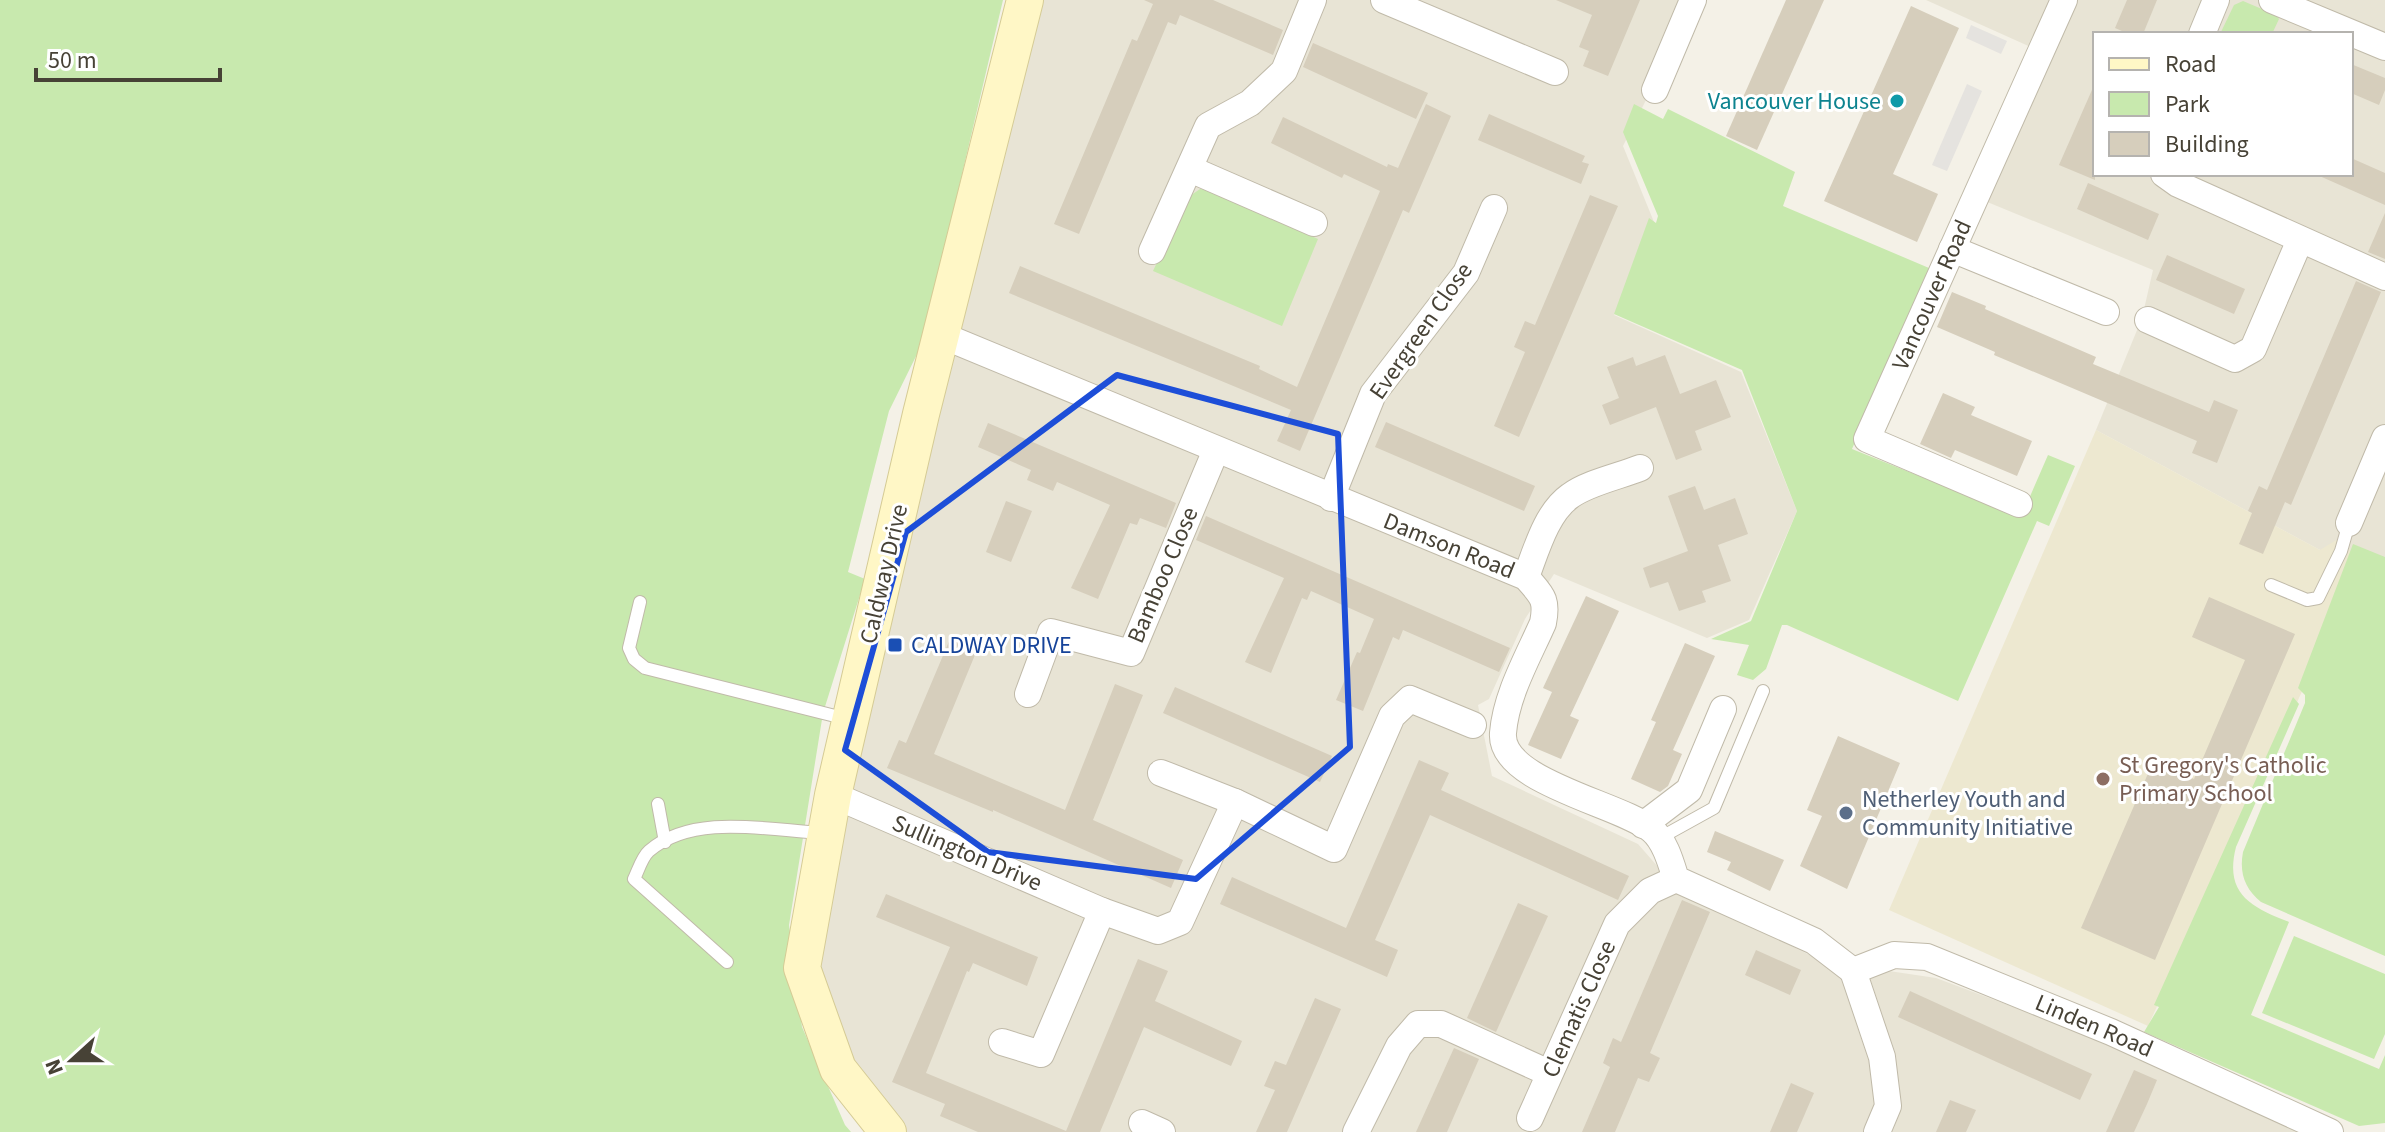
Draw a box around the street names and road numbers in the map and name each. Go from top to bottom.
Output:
street label: Vancouver Road [1883,214,1981,376]
street label: Evergreen Close [1361,255,1481,407]
street label: Caldway Drive [851,501,917,647]
street label: Bamboo Close [1119,501,1207,649]
street label: Damson Road [1378,504,1520,588]
street label: Sullington Drive [887,806,1047,900]
street label: Clematis Close [1533,935,1625,1083]
street label: Linden Road [2029,985,2159,1067]

